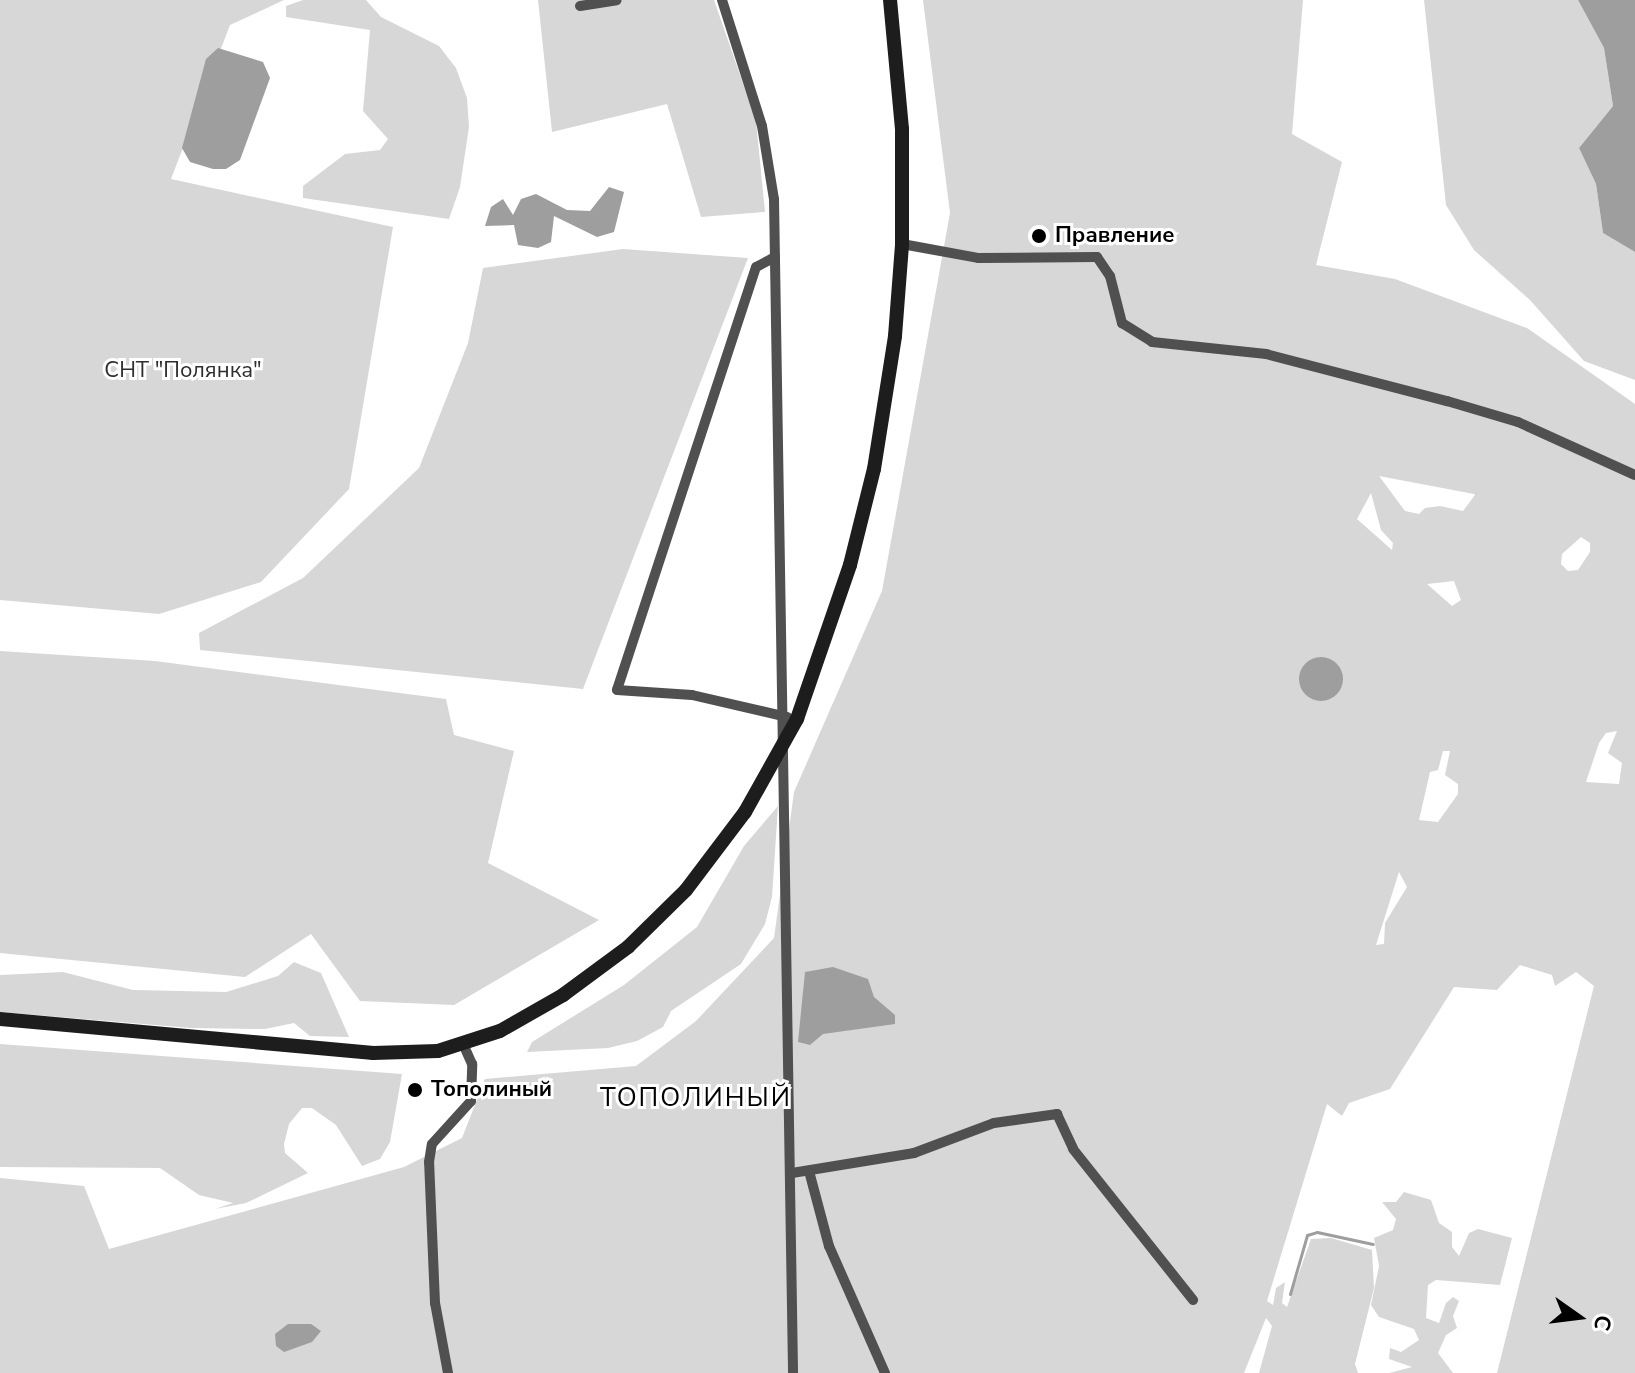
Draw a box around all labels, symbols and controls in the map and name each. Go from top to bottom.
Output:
place label: Правление [1055,223,1174,249]
marker: Правление [1030,227,1048,245]
park label: СНТ "Полянка" [104,358,262,384]
place label: Тополиный [431,1077,552,1103]
marker: Тополиный [406,1081,424,1099]
district label: ТОПОЛИНЫЙ [600,1082,792,1114]
north arrow [1539,1277,1619,1357]
text: С [1586,1312,1619,1334]

